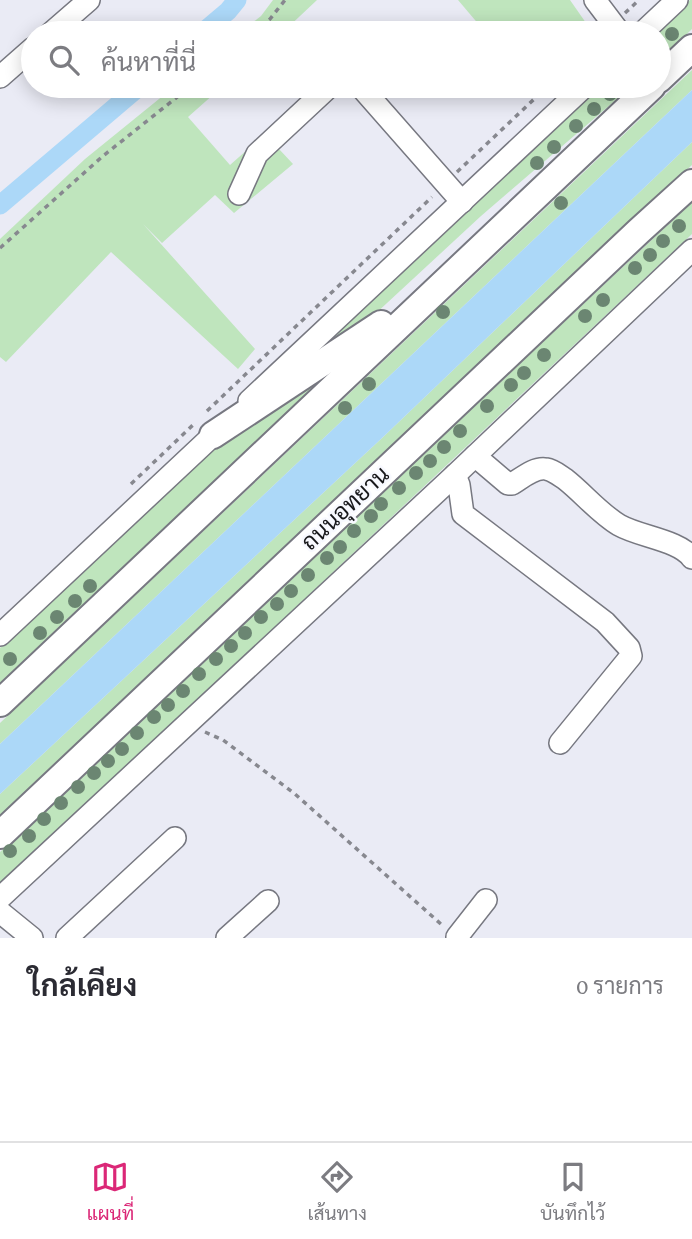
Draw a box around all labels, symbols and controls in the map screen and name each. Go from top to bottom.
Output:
search box [21,21,671,98]
icon: search [45,41,83,79]
text: ค้นหาที่นี่ [101,48,196,77]
street label: ถนนอุทยาน [296,461,396,557]
text: ใกล้เคียง [28,969,137,1002]
text: 0 รายการ [576,973,664,999]
tab: แผนที่ [87,1158,134,1224]
tab: เส้นทาง [308,1158,367,1224]
tab: บันทึกไว้ [540,1158,605,1224]

